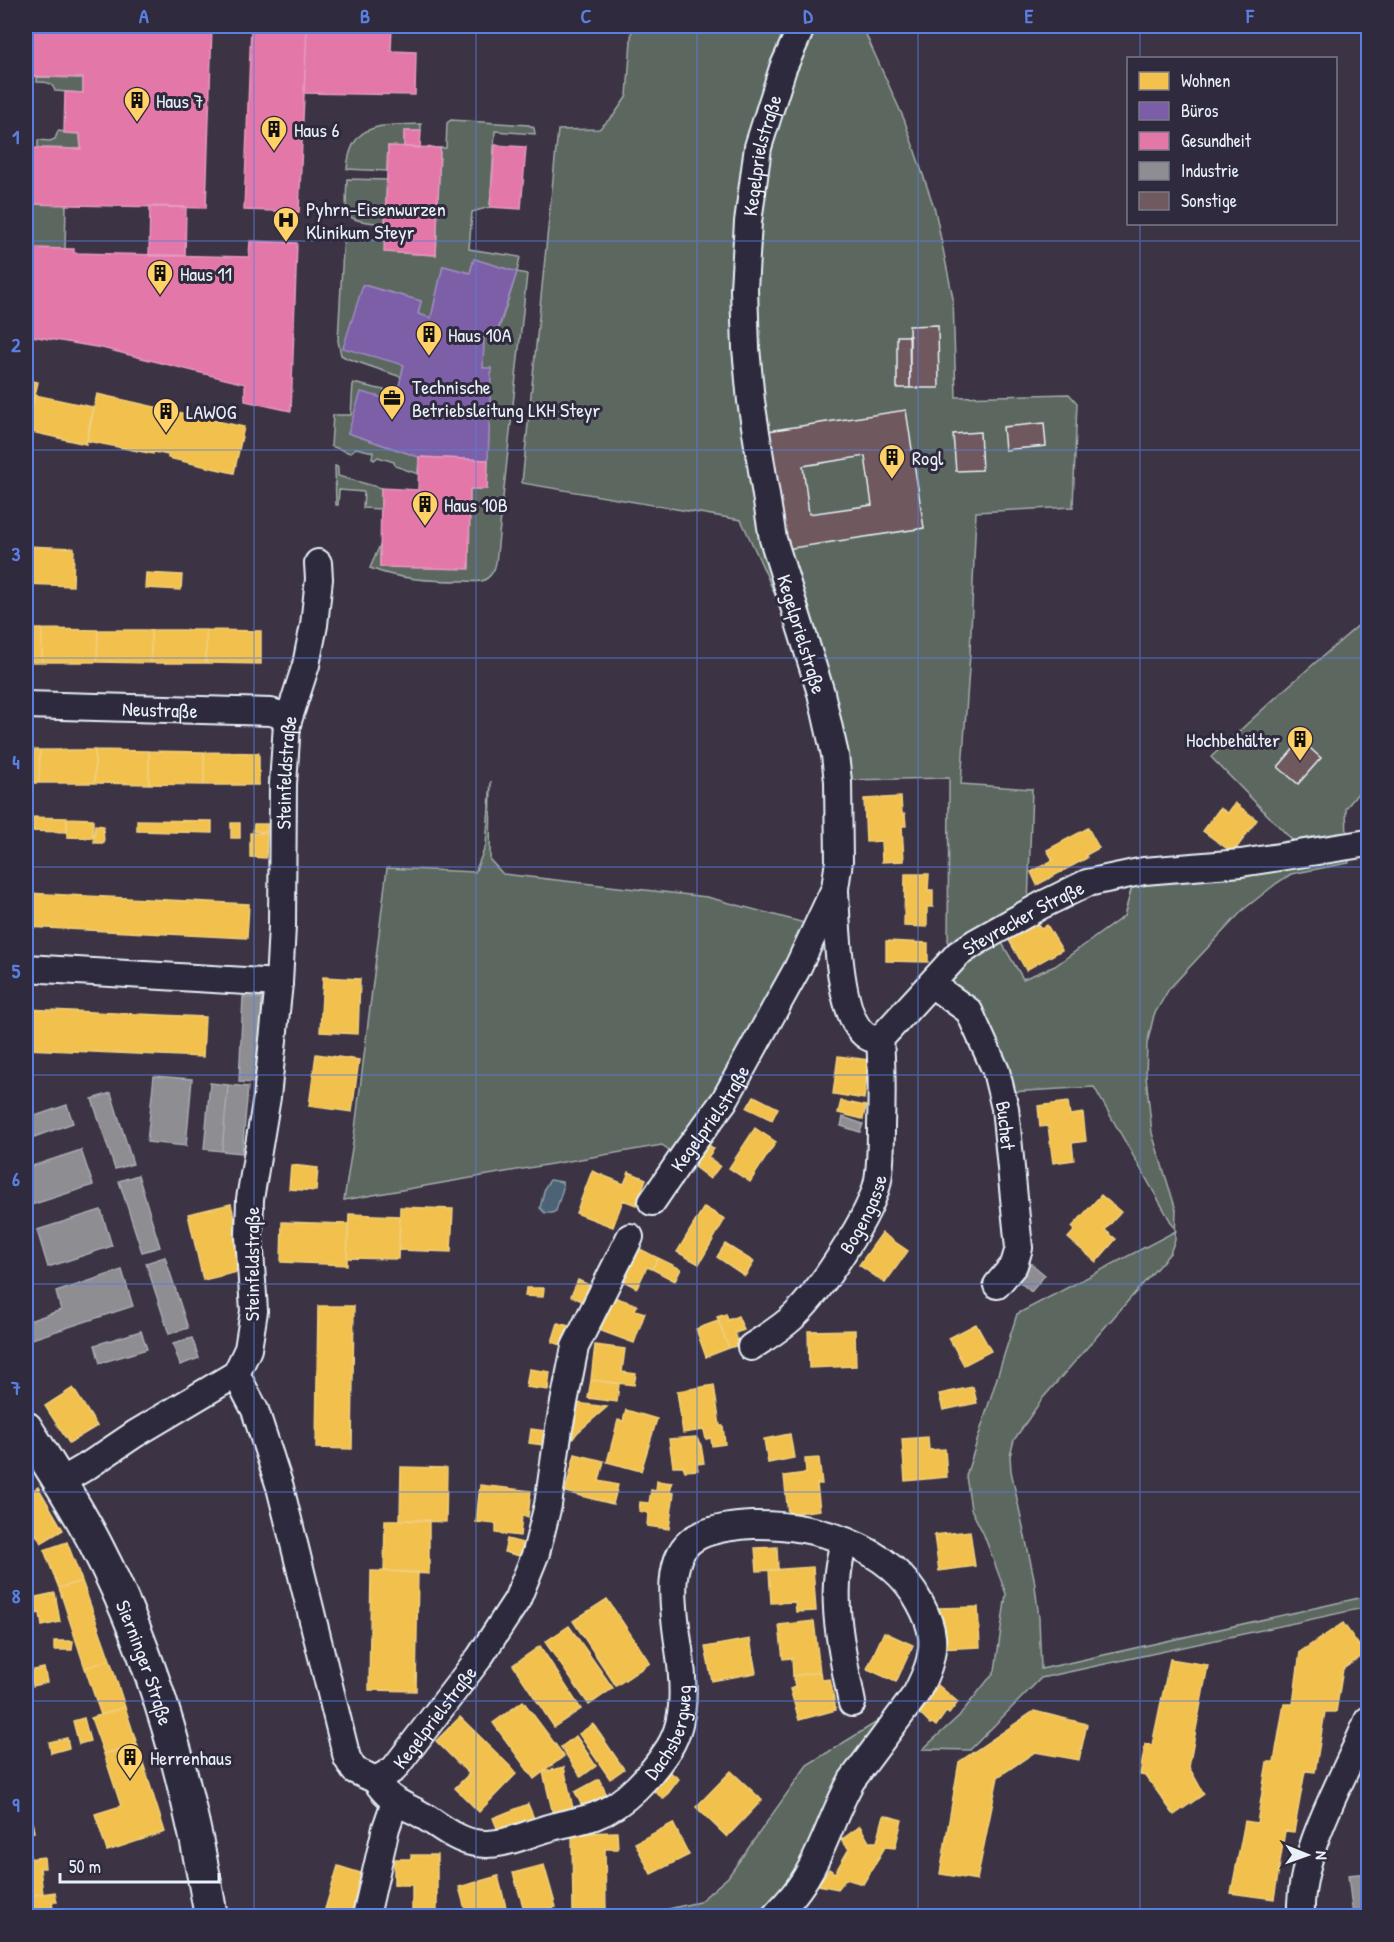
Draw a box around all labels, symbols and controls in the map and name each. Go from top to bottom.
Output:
text: A [139,2,149,29]
text: B [360,2,370,29]
text: C [581,2,592,29]
text: D [803,2,813,29]
text: E [1025,2,1034,29]
text: F [1245,2,1255,29]
legend [1127,57,1337,225]
text: Wohnen [1181,68,1230,93]
building icon: Haus 7 [122,85,152,123]
place label: Haus 7 [156,87,203,114]
street label: Kegelprielstraße [735,91,787,217]
text: Büros [1181,98,1219,123]
building icon: Haus 6 [259,114,289,152]
place label: Haus 6 [294,116,339,143]
text: 1 [12,123,20,150]
text: Gesundheit [1181,128,1252,153]
text: Industrie [1181,158,1239,183]
text: Sonstige [1181,188,1237,213]
place label: Pyhrn-Eisenwurzen Klinikum Steyr [306,195,446,245]
hospital icon: Pyhrn-Eisenwurzen Klinikum Steyr [271,205,301,243]
building icon: Haus 11 [145,258,175,296]
place label: Haus 11 [180,260,232,287]
building icon: Haus 10A [414,319,444,357]
place label: Haus 10A [448,321,512,348]
text: 2 [11,331,21,358]
place label: Technische Betriebsleitung LKH Steyr [412,373,601,423]
office icon: Technische Betriebsleitung LKH Steyr [377,383,407,421]
building icon: LAWOG [151,396,181,434]
place label: LAWOG [186,398,237,425]
building icon: Rogl [877,442,907,480]
place label: Rogl [912,444,944,471]
building icon: Haus 10B [410,489,440,527]
place label: Haus 10B [444,491,508,518]
text: 3 [12,540,21,567]
street label: Kegelprielstraße [771,571,833,697]
street label: Neustraße [122,694,198,723]
street label: Steinfeldstraße [269,711,303,829]
building icon: Hochbehälter [1285,724,1315,762]
place label: Hochbehälter [1186,726,1280,753]
text: 4 [12,748,20,775]
street label: Steyrecker Straße [957,873,1088,961]
text: 5 [12,957,21,984]
street label: Kegelprielstraße [664,1060,755,1176]
street label: Buchet [990,1098,1023,1152]
text: 6 [12,1165,20,1192]
street label: Bogengasse [832,1173,892,1258]
street label: Steinfeldstraße [238,1207,265,1321]
text: 7 [10,1374,21,1401]
text: 8 [12,1582,21,1609]
street label: Sierninger Straße [110,1596,180,1728]
street label: Kegelprielstraße [386,1659,482,1774]
street label: Dachsbergweg [638,1685,696,1785]
building icon: Herrenhaus [115,1742,145,1780]
place label: Herrenhaus [150,1744,232,1771]
text: 9 [12,1791,20,1818]
north arrow [1277,1825,1337,1885]
scale bar [60,1846,219,1884]
text: N [1311,1851,1333,1860]
text: 50 m [69,1854,101,1879]

